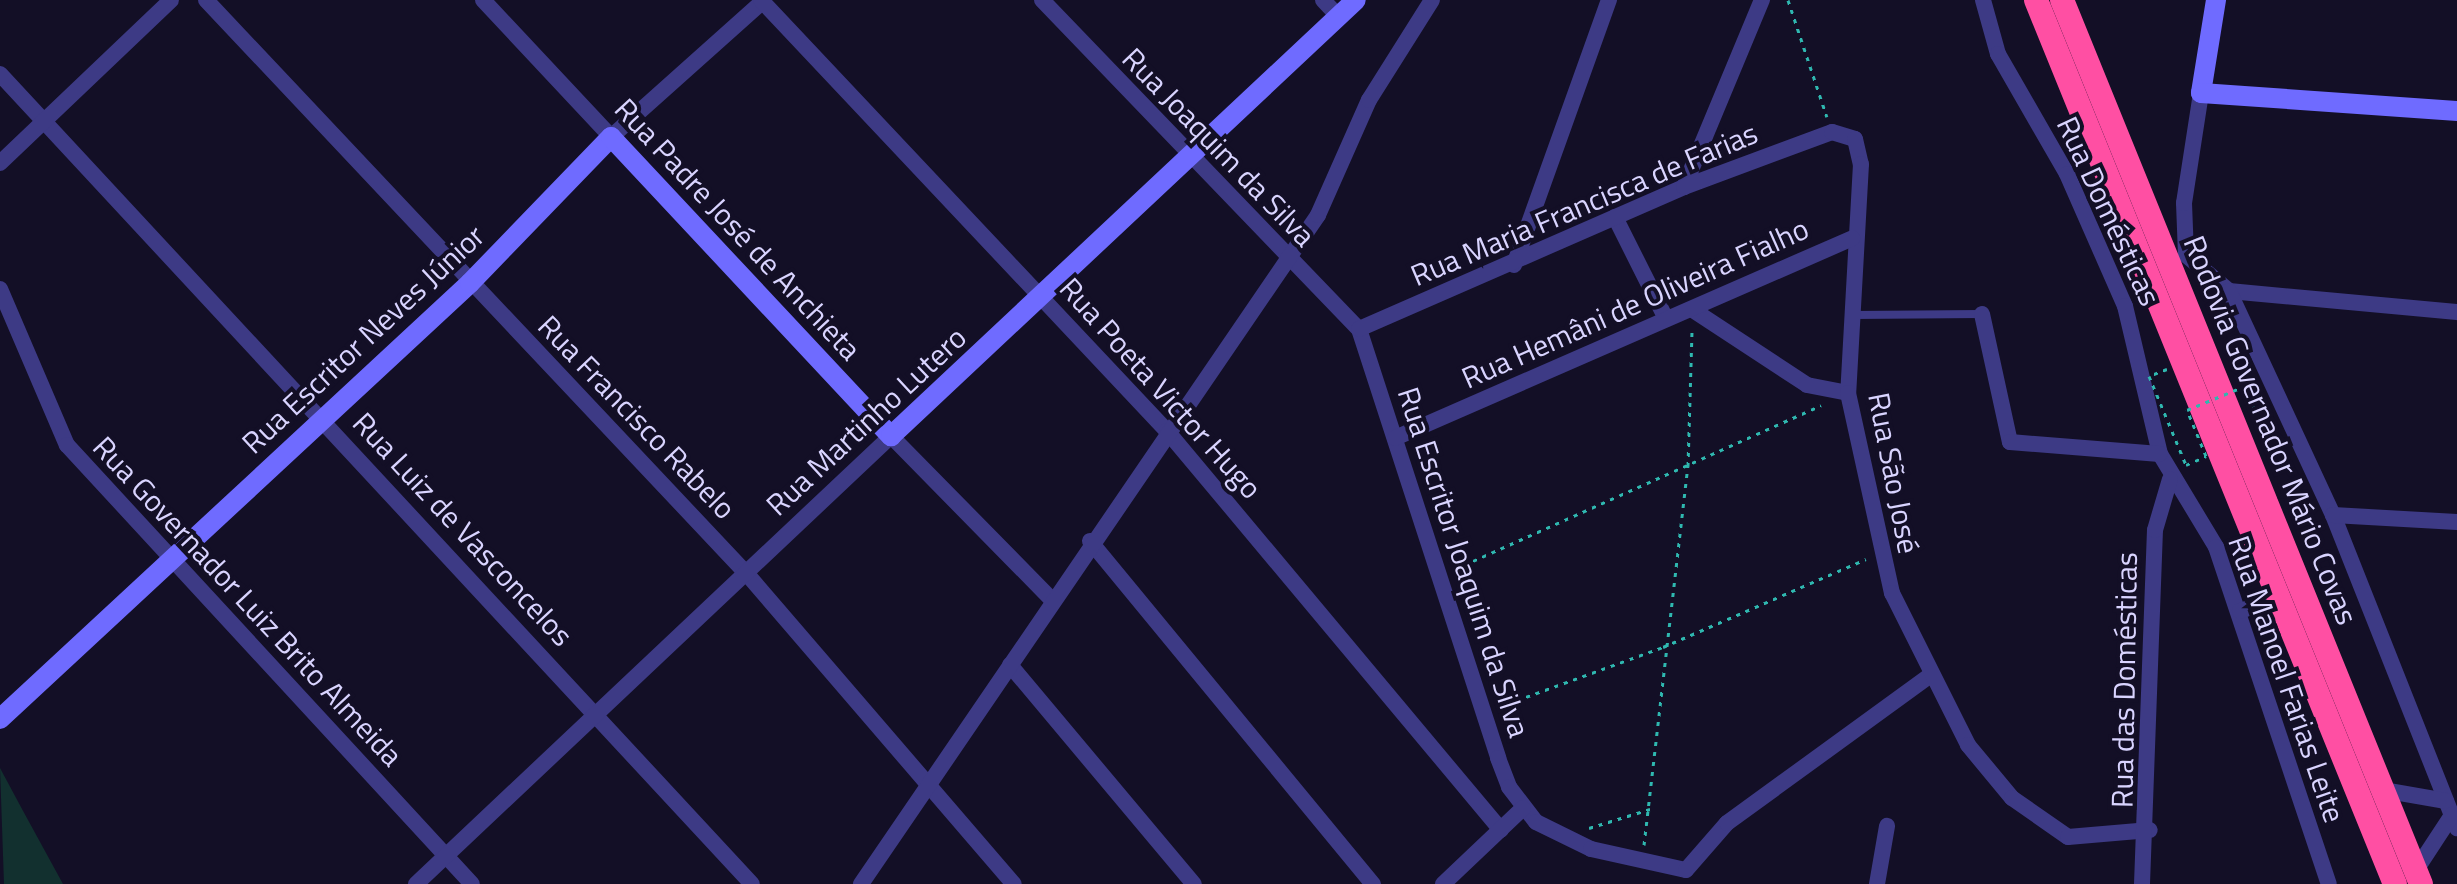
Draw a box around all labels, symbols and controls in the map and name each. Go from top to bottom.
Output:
street label: Rua Joaquim da Silva [1115,40,1323,254]
street label: Rua Padre José de Anchieta [607,91,869,367]
street label: Rua Domésticas [2049,111,2169,311]
street label: Rua Maria Francisca de Farias [1405,115,1763,293]
street label: Rua Hemâni de Oliveira Fialho [1456,210,1814,396]
street label: Rua Escritor Neves Júnior [234,217,492,461]
street label: Rodovia Governador Mário Covas [2176,230,2366,630]
street label: Rua Poeta Victor Hugo [1052,270,1270,506]
street label: Rua Francisco Rabelo [531,308,743,526]
street label: Rua Martinho Lutero [759,319,973,523]
street label: Rua Escritor Joaquim da Silva [1390,383,1538,741]
street label: Rua São José [1861,389,1927,557]
street label: Rua Luiz de Vasconcelos [346,405,580,653]
street label: Rua Governador Luiz Brito Almeida [86,429,410,773]
street label: Rua Manoel Farias Leite [2221,531,2353,827]
street label: Rua das Domésticas [2104,552,2144,808]

